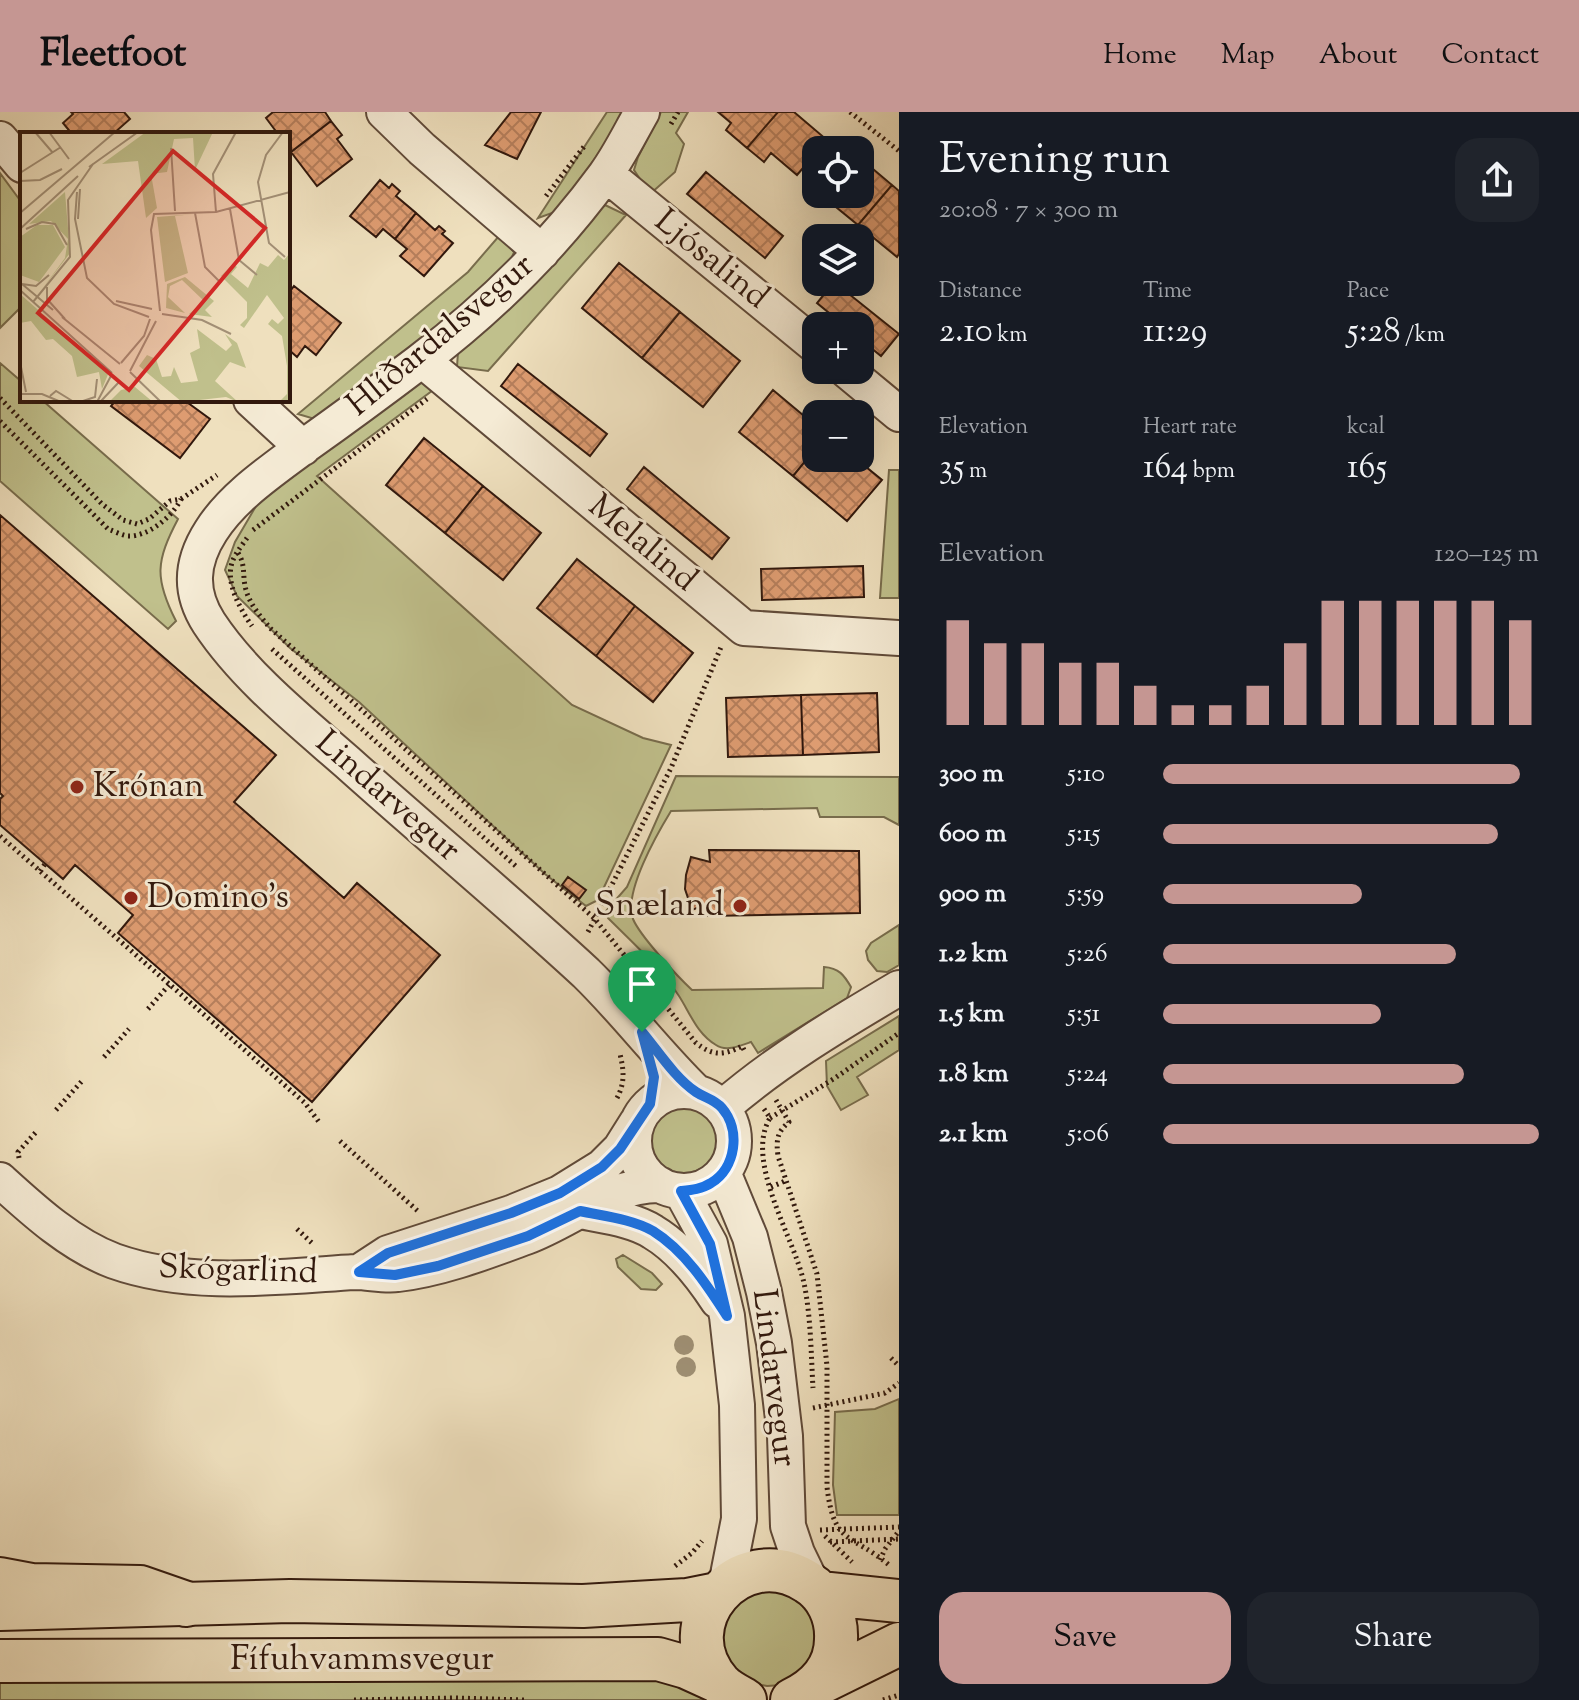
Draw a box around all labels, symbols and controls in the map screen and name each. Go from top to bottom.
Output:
text: Fleetfoot [40,29,186,83]
text: Home [1103,36,1177,76]
text: Map [1221,36,1275,76]
text: About [1319,36,1397,76]
text: Contact [1441,36,1539,76]
text: Evening run [939,130,1171,193]
inset map [20,132,290,402]
map controls [802,136,874,472]
button: locate [802,136,874,208]
button: share [1455,138,1539,222]
text: 20:08 · 7 × 300 m [939,192,1118,229]
street label: Ljósalind [643,198,779,322]
button: layers [802,224,874,296]
street label: Hlíðardalsvegur [336,243,546,429]
text: Distance [939,276,1022,308]
text: Time [1143,276,1192,308]
text: Pace [1347,276,1389,308]
text: 2.10 [939,308,993,357]
text: 11:29 [1143,308,1207,357]
text: 5:28 [1347,308,1400,357]
button: + [802,312,874,384]
text: km [993,320,1028,352]
text: /km [1400,320,1445,352]
button: − [802,400,874,472]
text: Elevation [939,412,1028,444]
text: Heart rate [1143,412,1237,444]
text: kcal [1347,412,1385,444]
text: 35 [939,444,964,493]
text: 164 [1143,444,1188,493]
text: 165 [1347,444,1387,493]
text: m [964,456,987,488]
text: bpm [1188,456,1235,488]
street label: Melalind [577,484,707,604]
text: Elevation [939,536,1044,573]
text: 120–125 m [1435,536,1539,573]
street label: Lindarvegur [304,720,471,874]
text: 300 m [939,756,1004,793]
text: 5:10 [1067,756,1105,793]
place label: Krónan [93,763,204,812]
marker: Krónan [68,778,86,796]
text: 600 m [939,816,1006,853]
text: 5:15 [1067,816,1100,853]
place label: Domino's [147,874,289,923]
text: 900 m [939,876,1006,913]
text: 5:59 [1067,876,1104,913]
place label: Snæland [595,882,724,931]
marker: Domino's [122,889,140,907]
marker: Snæland [731,897,749,915]
text: 1.2 km [939,936,1008,973]
text: 5:26 [1067,936,1108,973]
pin [608,950,676,1032]
icon: arrive [620,962,664,1006]
text: 1.5 km [939,996,1005,1033]
text: 5:51 [1067,996,1100,1033]
text: 1.8 km [939,1056,1009,1093]
text: 5:24 [1067,1056,1108,1093]
text: 2.1 km [939,1116,1008,1153]
text: 5:06 [1067,1116,1109,1153]
street label: Skógarlind [157,1244,319,1298]
street label: Lindarvegur [738,1286,808,1470]
button: Save [939,1592,1231,1684]
button: Share [1247,1592,1539,1684]
street label: Fífuhvammsvegur [230,1636,494,1685]

